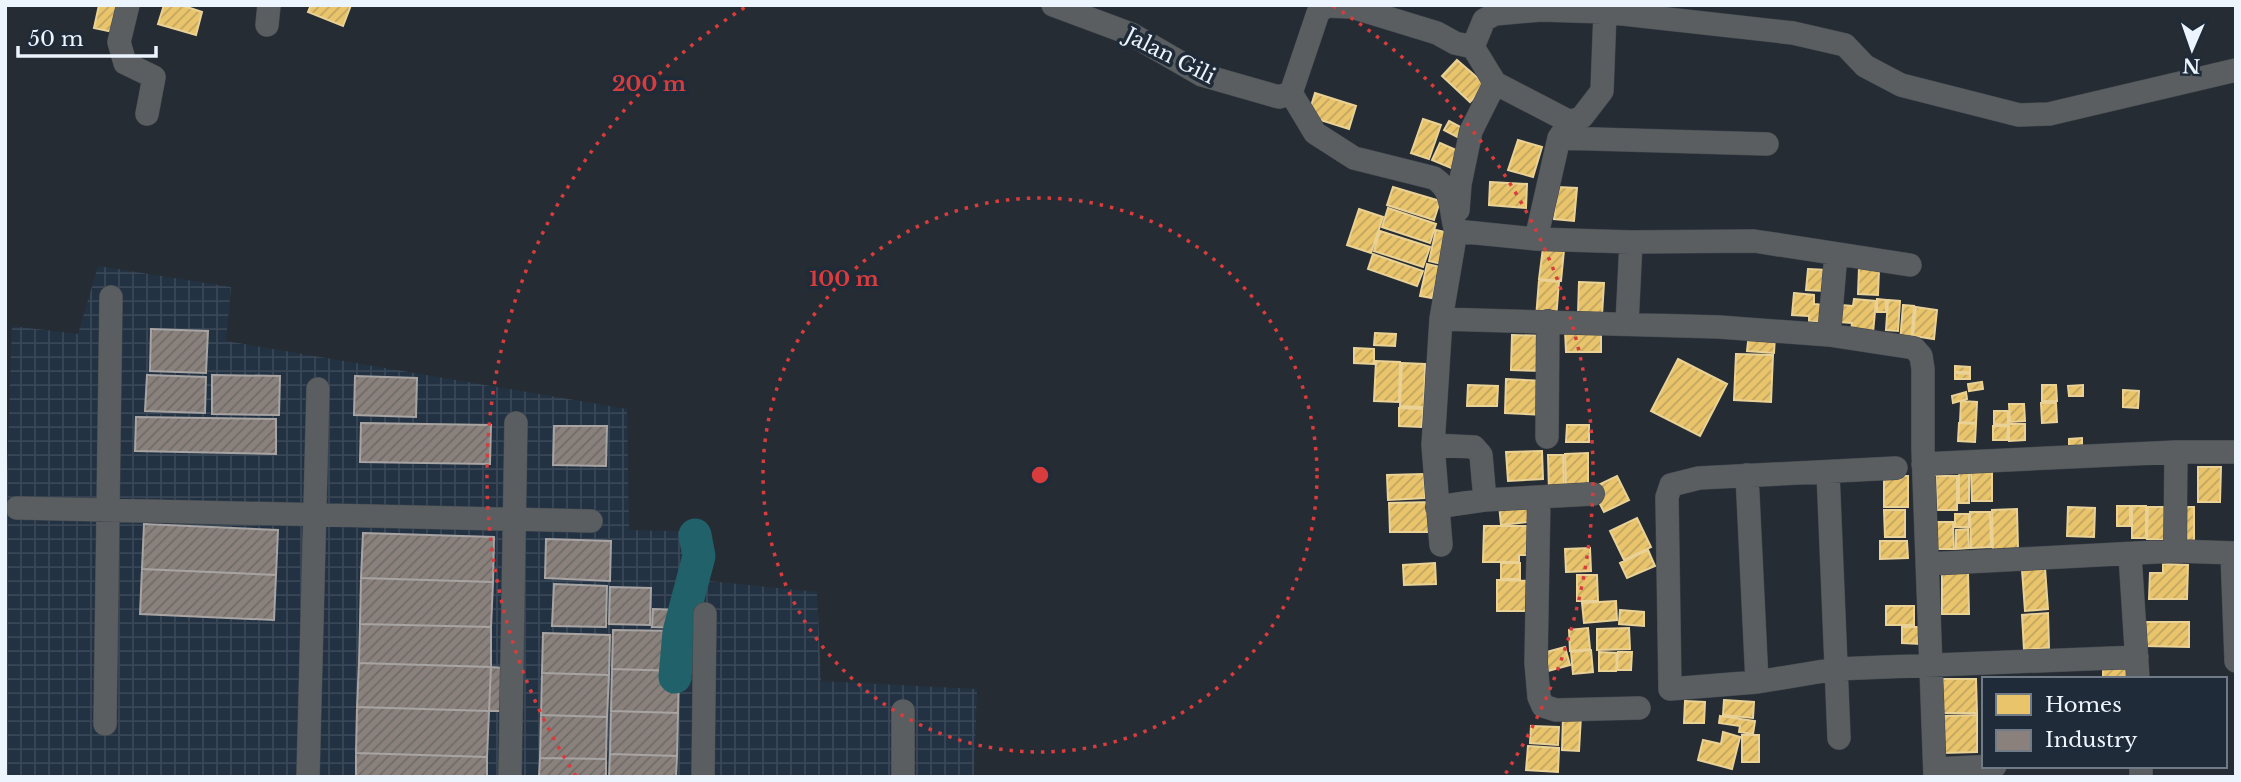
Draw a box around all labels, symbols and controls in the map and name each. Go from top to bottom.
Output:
scale bar [18,14,156,58]
north arrow [2157,14,2227,84]
street label: Jalan Gili [1118,21,1219,90]
text: 50 m [28,26,84,52]
text: N [2182,54,2201,77]
text: 200 m [612,71,686,97]
text: 100 m [809,266,879,292]
centre of rings [1028,463,1052,487]
legend [1982,677,2227,768]
text: Homes [2045,692,2122,718]
text: Industry [2045,727,2138,753]

